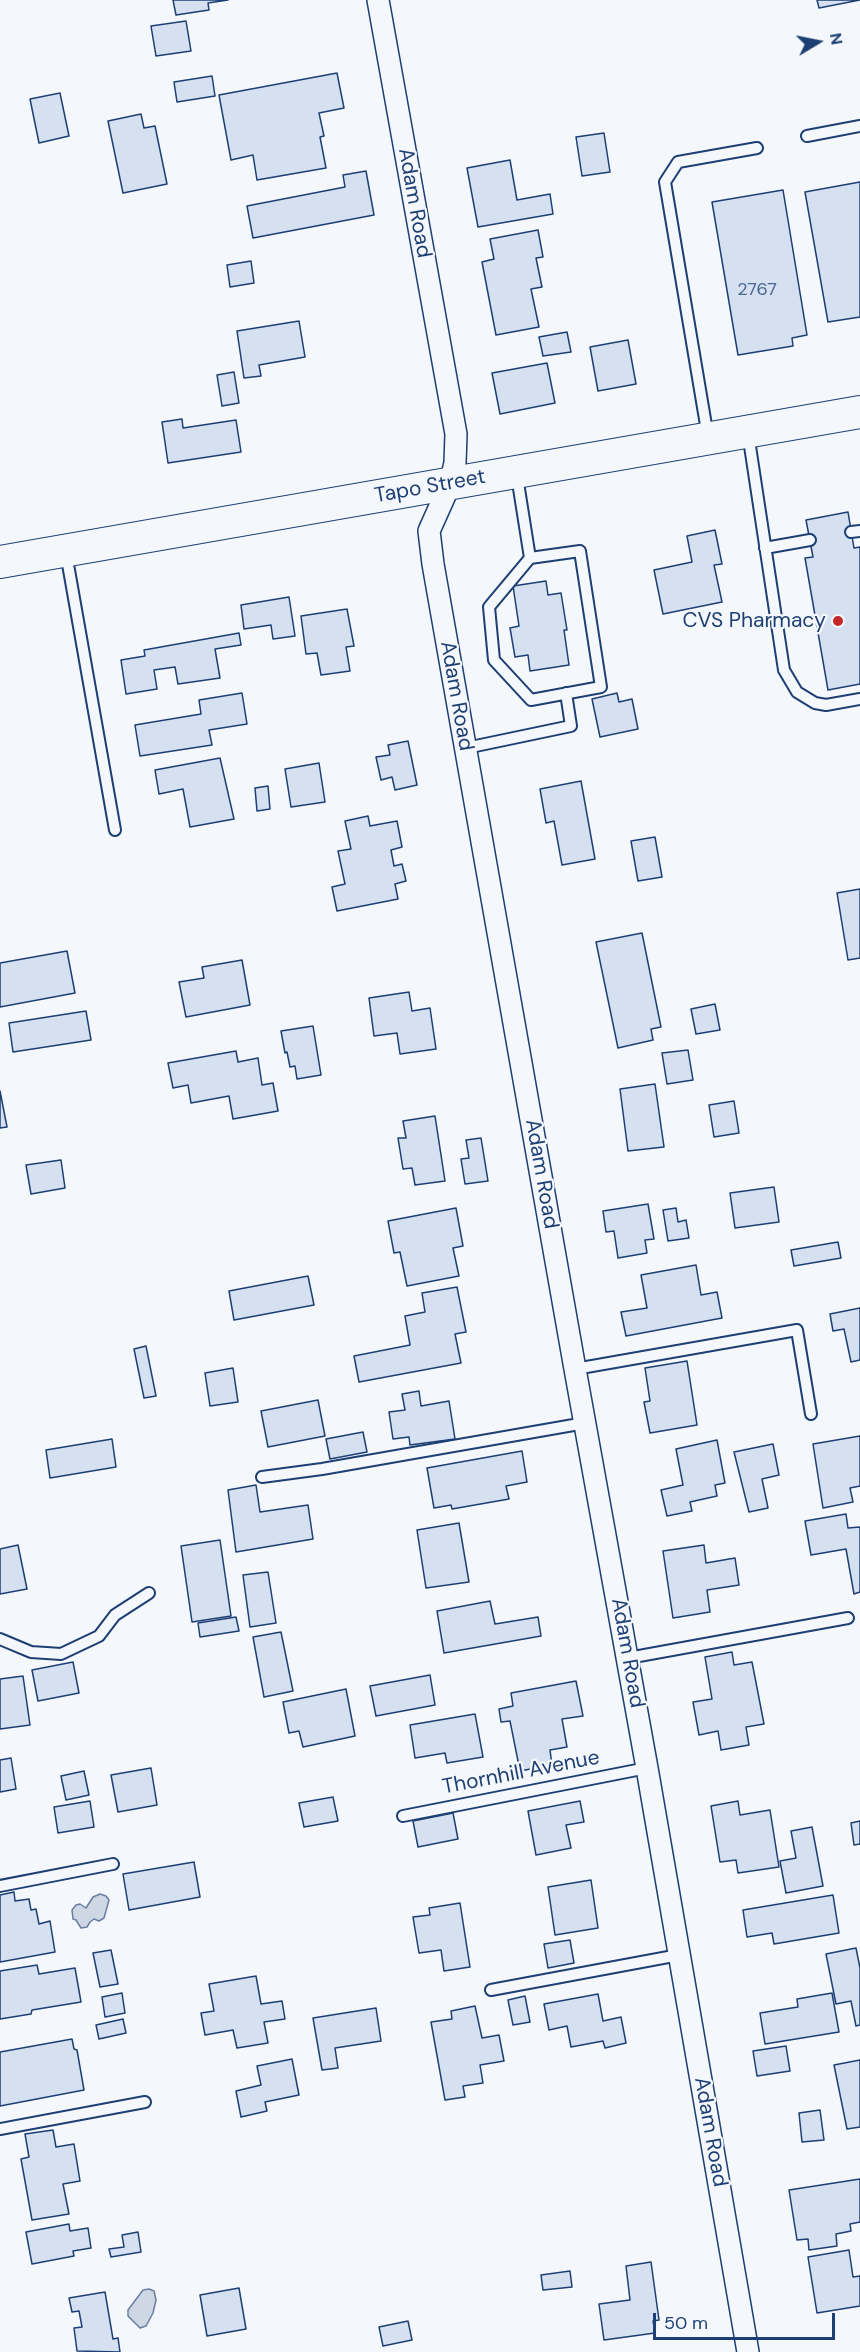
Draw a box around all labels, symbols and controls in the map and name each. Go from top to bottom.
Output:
north arrow [788,12,848,72]
text: N [825,31,848,46]
street label: Adam Road [392,146,436,260]
house number: 2767 [737,279,777,301]
street label: Tapo Street [372,465,488,509]
place label: CVS Pharmacy [682,608,826,634]
marker: CVS Pharmacy [831,614,845,628]
street label: Adam Road [434,639,478,753]
street label: Adam Road [519,1117,563,1231]
street label: Adam Road [605,1596,649,1710]
street label: Thornhill Avenue [440,1745,602,1801]
street label: Adam Road [688,2075,732,2189]
scale bar [656,2301,838,2339]
text: 50 m [664,2311,708,2335]

